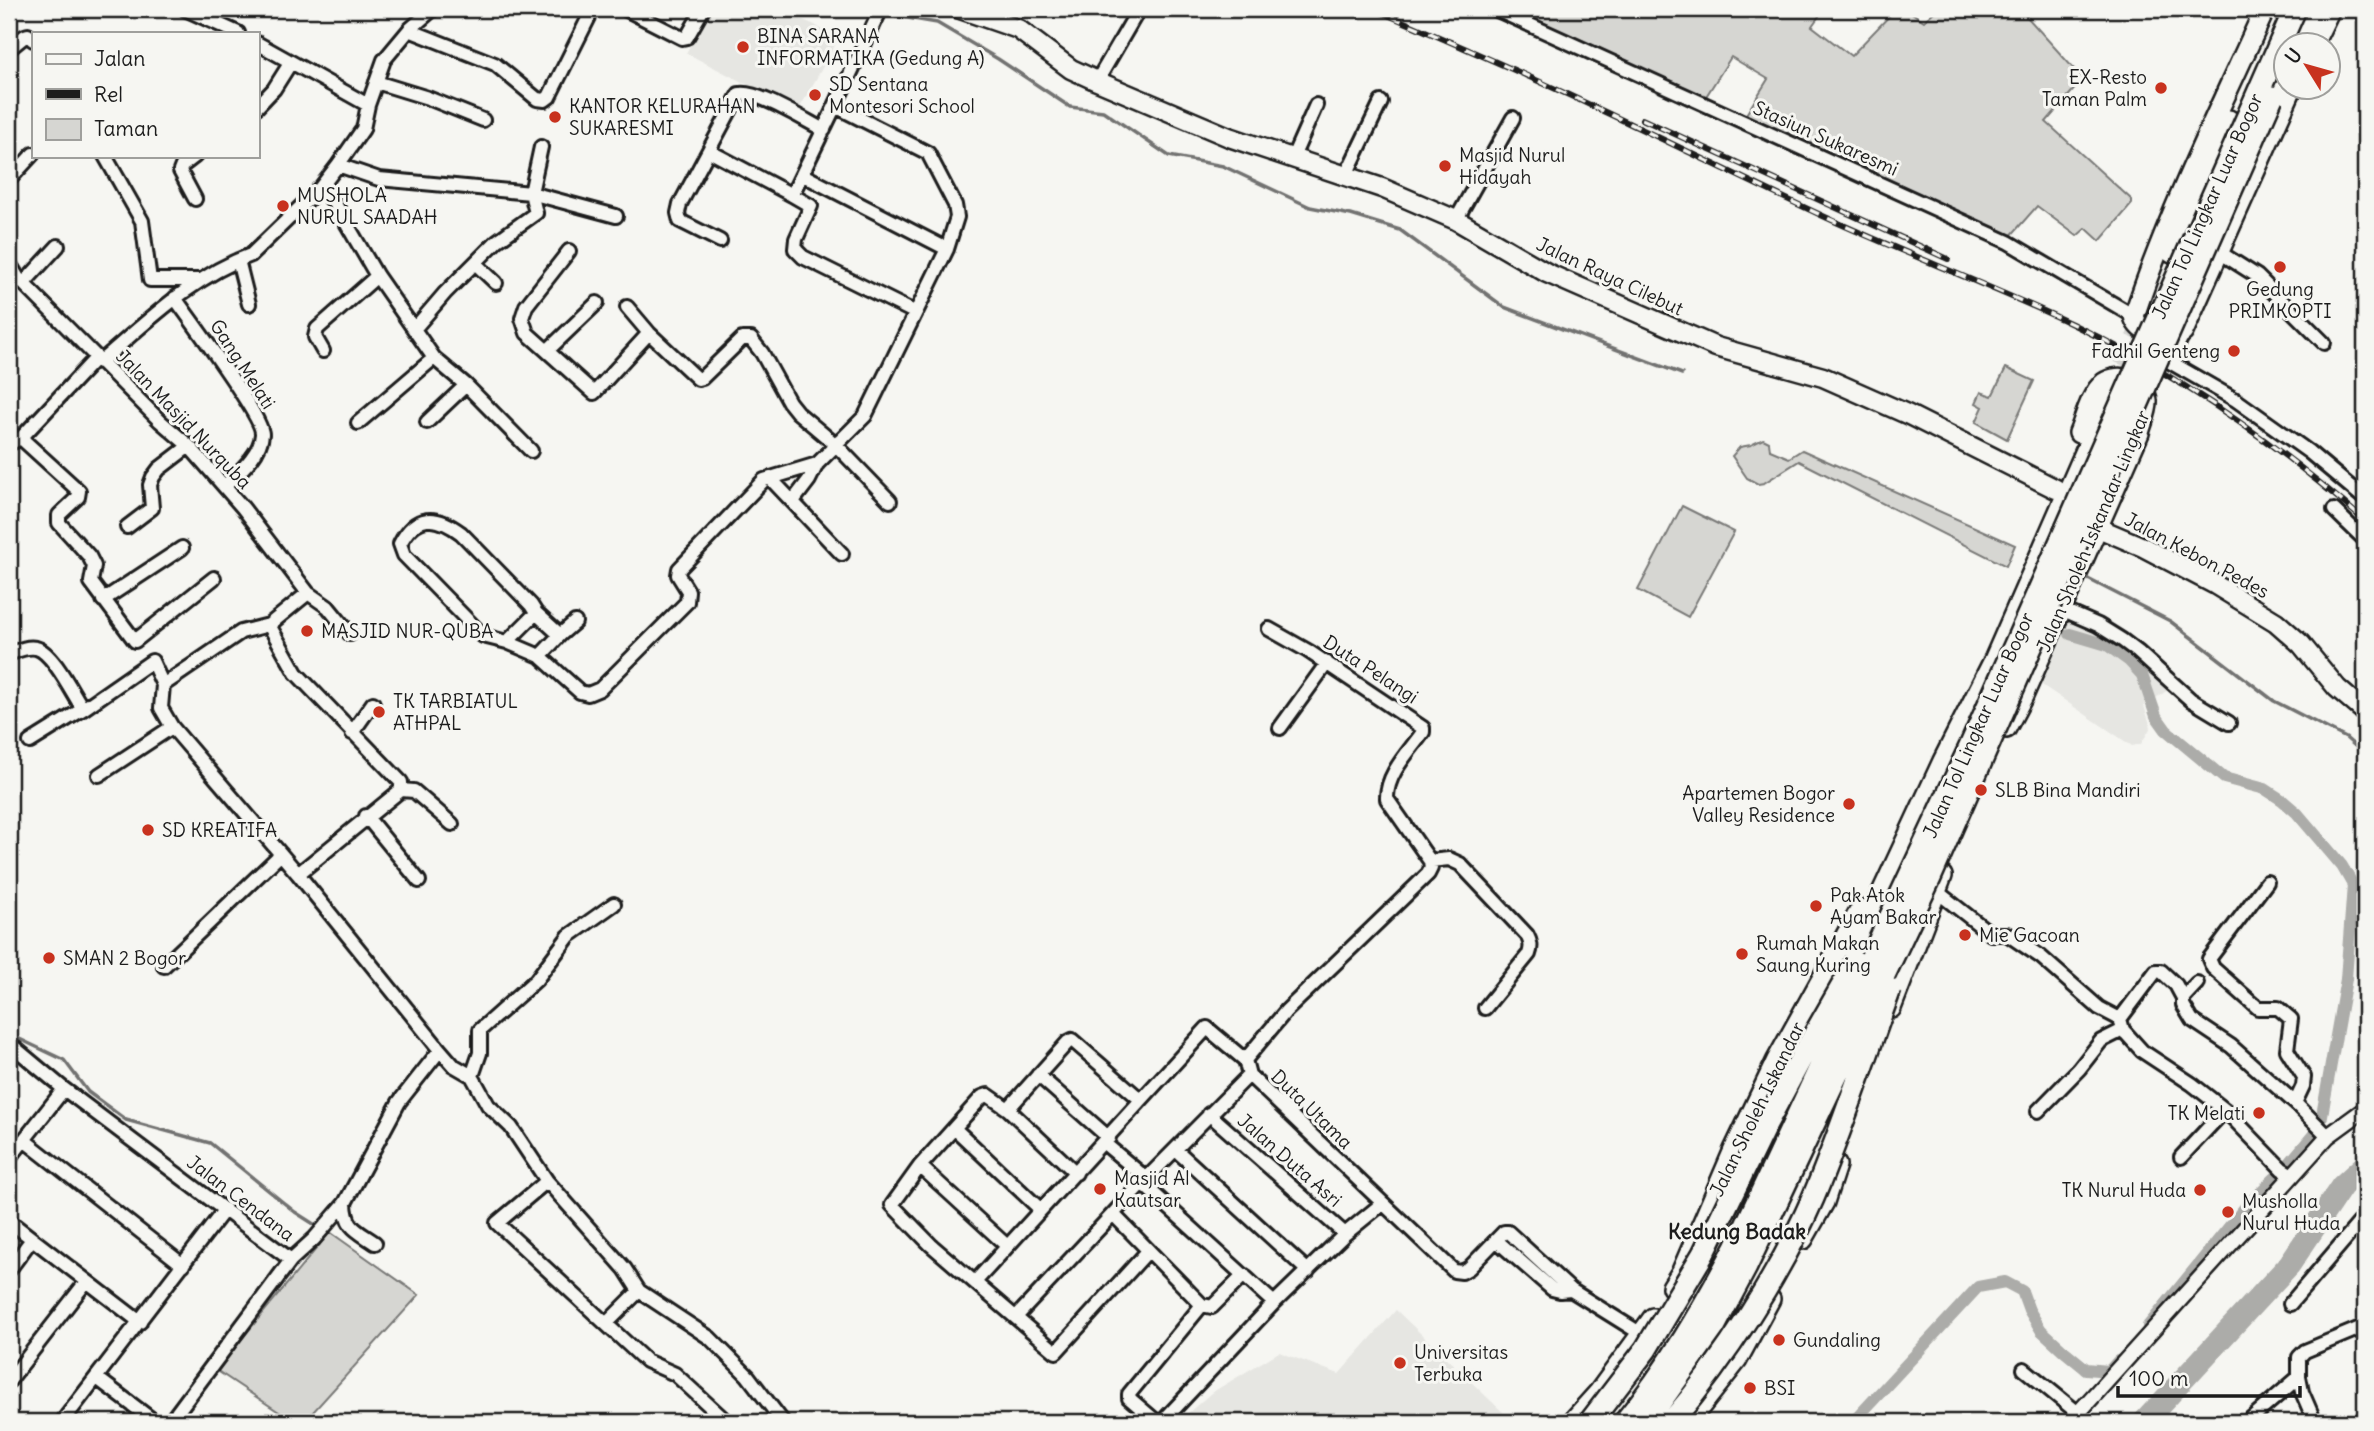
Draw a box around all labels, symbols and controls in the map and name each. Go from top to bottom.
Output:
place label: BINA SARANA INFORMATIKA (Gedung A) [757,24,985,70]
legend [32,32,259,158]
north arrow [2272,32,2342,102]
marker: BINA SARANA INFORMATIKA (Gedung A) [735,39,751,55]
text: U [2280,43,2307,68]
text: Jalan [94,45,145,72]
place label: EX-Resto Taman Palm [2042,65,2147,111]
place label: SD Sentana Montesori School [829,72,975,118]
marker: EX-Resto Taman Palm [2153,80,2169,96]
text: Rel [94,81,123,108]
marker: SD Sentana Montesori School [807,87,823,103]
street label: Jalan Tol Lingkar Luar Bogor [2146,89,2268,323]
place label: KANTOR KELURAHAN SUKARESMI [569,94,756,140]
street label: Stasiun Sukaresmi [1750,95,1902,181]
marker: KANTOR KELURAHAN SUKARESMI [547,109,563,125]
text: Taman [94,115,158,142]
place label: Masjid Nurul Hidayah [1459,143,1565,189]
marker: Masjid Nurul Hidayah [1437,158,1453,174]
place label: MUSHOLA NURUL SAADAH [297,183,437,229]
marker: MUSHOLA NURUL SAADAH [275,198,291,214]
street label: Jalan Raya Cilebut [1533,231,1687,321]
marker: Gedung PRIMKOPTI [2272,259,2288,275]
place label: Gedung PRIMKOPTI [2229,277,2331,323]
street label: Gang Melati [205,315,281,413]
place label: Fadhil Genteng [2091,339,2220,363]
marker: Fadhil Genteng [2226,343,2242,359]
street label: Jalan Masjid Nurquba [111,344,257,494]
street label: Jalan Sholeh Iskandar Lingkar [2031,406,2155,655]
street label: Jalan Kebon Pedes [2121,507,2273,603]
street label: Jalan Tol Lingkar Luar Bogor [1917,608,2039,842]
place label: MASJID NUR-QUBA [321,619,493,643]
marker: MASJID NUR-QUBA [299,623,315,639]
street label: Duta Pelangi [1319,629,1423,709]
place label: TK TARBIATUL ATHPAL [393,689,518,735]
marker: TK TARBIATUL ATHPAL [371,704,387,720]
place label: SLB Bina Mandiri [1995,778,2141,802]
place label: Apartemen Bogor Valley Residence [1682,781,1835,827]
marker: SLB Bina Mandiri [1973,782,1989,798]
marker: Apartemen Bogor Valley Residence [1841,796,1857,812]
place label: SD KREATIFA [162,818,277,842]
marker: SD KREATIFA [140,822,156,838]
place label: Pak Atok Ayam Bakar [1830,883,1937,929]
marker: Pak Atok Ayam Bakar [1808,898,1824,914]
place label: Mie Gacoan [1979,923,2080,947]
marker: Mie Gacoan [1957,927,1973,943]
place label: Rumah Makan Saung Kuring [1756,931,1880,977]
place label: SMAN 2 Bogor [63,946,186,970]
marker: Rumah Makan Saung Kuring [1734,946,1750,962]
marker: SMAN 2 Bogor [41,950,57,966]
street label: Jalan Sholeh Iskandar [1704,1018,1810,1200]
street label: Duta Utama [1266,1064,1358,1154]
place label: TK Melati [2168,1101,2245,1125]
marker: TK Melati [2251,1105,2267,1121]
street label: Jalan Duta Asri [1233,1108,1347,1212]
street label: Jalan Cendana [183,1150,300,1246]
place label: Masjid Al Kautsar [1114,1166,1189,1212]
place label: TK Nurul Huda [2061,1178,2186,1202]
marker: Masjid Al Kautsar [1092,1181,1108,1197]
marker: TK Nurul Huda [2192,1182,2208,1198]
place label: Musholla Nurul Huda [2242,1189,2341,1235]
marker: Musholla Nurul Huda [2220,1204,2236,1220]
district label: Kedung Badak [1668,1218,1806,1245]
place label: Gundaling [1793,1328,1881,1352]
marker: Gundaling [1771,1332,1787,1348]
place label: Universitas Terbuka [1414,1340,1508,1386]
scale bar [2118,1354,2300,1398]
marker: Universitas Terbuka [1392,1355,1408,1371]
text: 100 m [2129,1365,2188,1392]
place label: BSI [1764,1376,1795,1400]
marker: BSI [1742,1380,1758,1396]

